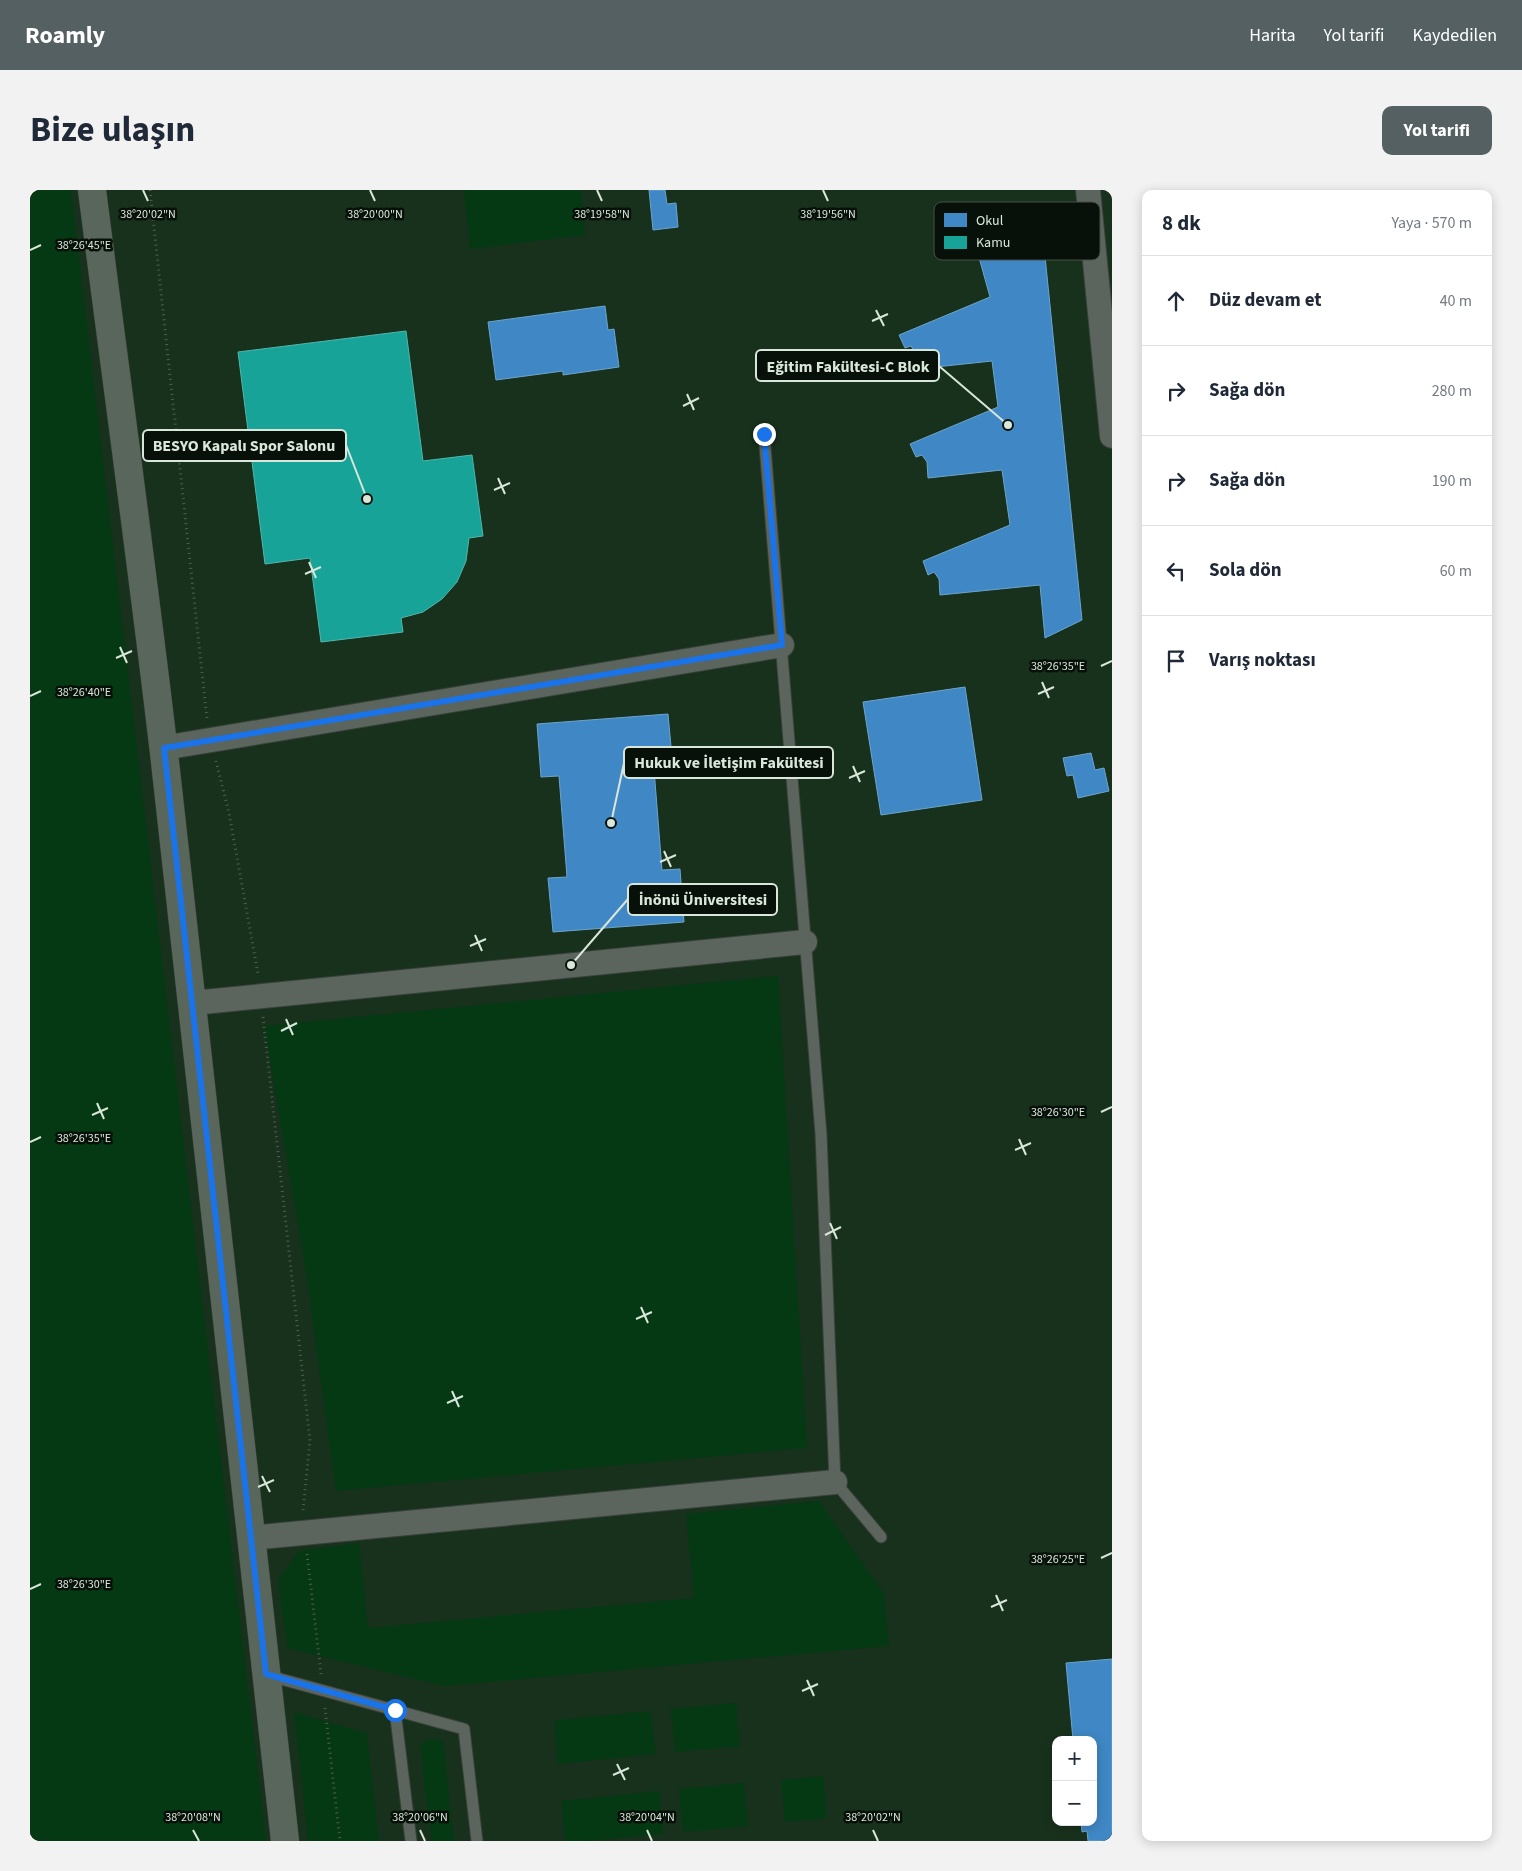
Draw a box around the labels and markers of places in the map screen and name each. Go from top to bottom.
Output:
callout: Eğitim Fakültesi-C Blok [756,350,939,381]
callout: BESYO Kapalı Spor Salonu [143,430,346,461]
callout: Hukuk ve İletişim Fakültesi [624,747,833,778]
callout: İnönü Üniversitesi [628,884,777,915]

